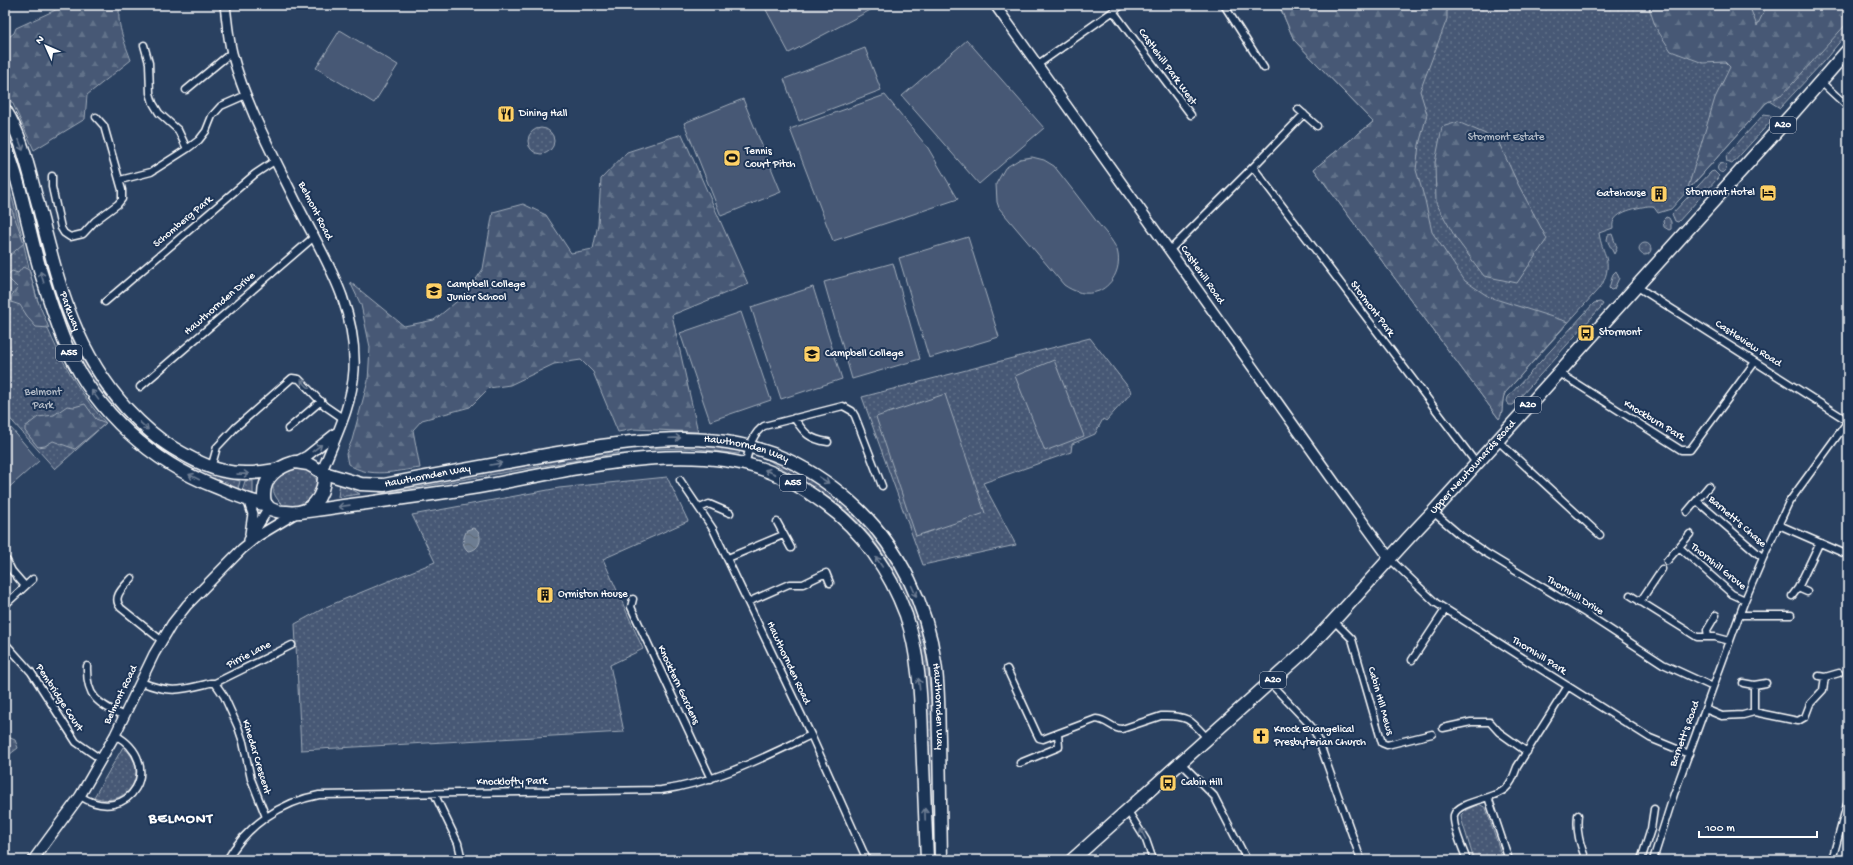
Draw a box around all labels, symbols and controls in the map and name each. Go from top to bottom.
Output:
north arrow [26,26,66,66]
street label: Castlehill Park West [1135,26,1200,109]
text: N [34,34,47,47]
restaurant icon: Dining Hall [496,104,516,124]
place label: Dining Hall [518,108,568,120]
road number: A20 [1770,117,1796,133]
park label: Stormont Estate [1468,132,1545,144]
one-way arrow [18,139,26,151]
place label: Tennis Court Pitch [744,146,796,171]
sports icon: Tennis Court Pitch [722,148,742,168]
street label: Belmont Road [295,179,335,243]
hotel icon: Stormont Hotel [1758,183,1778,203]
building icon: Gatehouse [1649,184,1669,204]
place label: Stormont Hotel [1685,187,1756,199]
place label: Gatehouse [1596,188,1646,200]
street label: Schomberg Park [151,193,216,250]
street label: Castlehill Road [1177,244,1227,308]
one-way arrow [38,270,45,283]
street label: Hawthornden Drive [182,270,258,338]
place label: Campbell College Junior School [447,279,526,304]
street label: Stormont Park [1347,279,1397,340]
school or university icon: Campbell College Junior School [424,281,444,301]
street label: Parkway [56,289,82,333]
street label: Castleview Road [1713,318,1785,371]
bus stop icon: Stormont [1576,323,1596,343]
place label: Stormont [1599,327,1643,339]
school or university icon: Campbell College [802,344,822,364]
road number: A55 [56,345,82,361]
place label: Campbell College [825,348,904,360]
one-way arrow [300,379,310,389]
park label: Belmont Park [24,387,63,412]
one-way arrow [91,389,99,400]
road number: A20 [1515,397,1541,413]
street label: Knockburn Park [1621,398,1688,445]
street label: Upper Newtownards Road [1428,417,1520,517]
one-way arrow [139,421,149,431]
one-way arrow [668,434,681,442]
street label: Hawthornden Way [704,434,791,466]
one-way arrow [312,444,323,452]
one-way arrow [489,460,502,468]
street label: Hawthornden Way [384,463,472,491]
one-way arrow [764,468,776,475]
one-way arrow [236,470,249,478]
one-way arrow [188,473,200,481]
road number: A55 [780,475,806,491]
one-way arrow [818,477,830,485]
street label: Barnett's Chase [1705,493,1769,551]
one-way arrow [338,502,351,510]
street label: Thornhill Grove [1687,540,1748,593]
one-way arrow [875,556,883,567]
street label: Thornhill Drive [1544,573,1606,618]
one-way arrow [911,584,918,596]
building icon: Ormiston House [535,585,555,605]
place label: Ormiston House [558,589,628,601]
street label: Hawthornden Road [764,620,813,708]
street label: Thornhill Park [1509,634,1569,678]
street label: Pirrie Lane [224,639,273,672]
street label: Knocktern Gardens [654,644,702,727]
street label: Pembridge Court [32,661,86,735]
street label: Belmont Road [101,662,141,727]
street label: Hawthornden Way [929,662,945,751]
street label: Cabin HIll Mews [1365,666,1396,737]
road number: A20 [1260,672,1286,688]
one-way arrow [915,678,922,691]
street label: Barnett's Road [1667,698,1703,769]
street label: Kinedar Crescent [239,718,273,797]
place label: Knock Evangelical Presbyterian Church [1273,724,1366,749]
church icon: Knock Evangelical Presbyterian Church [1251,726,1271,746]
bus stop icon: Cabin Hill [1158,773,1178,793]
street label: Knocklofty Park [477,774,549,789]
place label: Cabin Hill [1181,777,1223,789]
one-way arrow [922,808,929,821]
district label: BELMONT [148,810,213,828]
scale bar [1699,813,1817,839]
text: 100 m [1704,822,1735,836]
one-way arrow [1139,829,1146,841]

